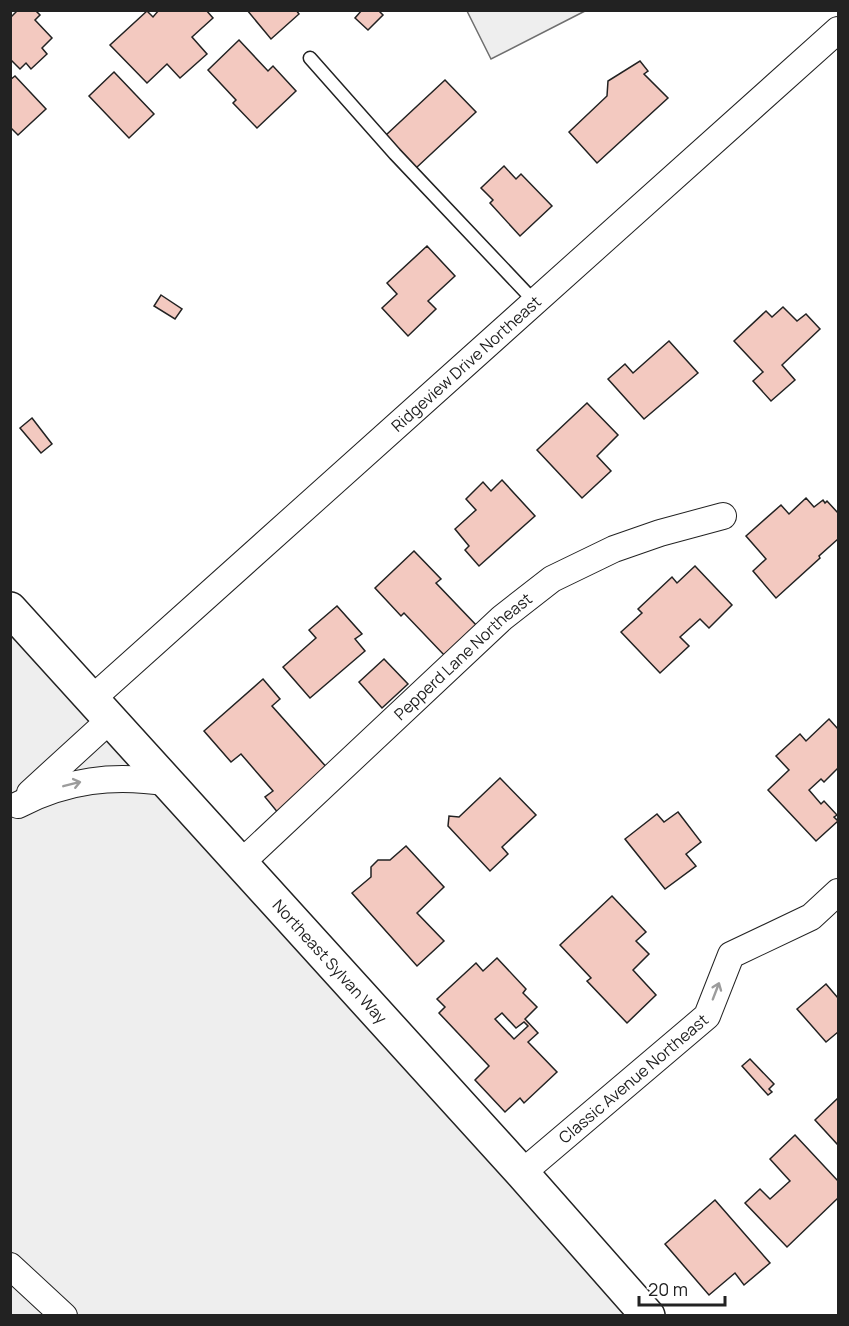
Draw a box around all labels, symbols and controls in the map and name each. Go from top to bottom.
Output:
street label: Ridgeview Drive Northeast [386,291,546,436]
street label: Pepperd Lane Northeast [389,588,537,725]
one-way arrow [62,778,81,790]
street label: Northeast Sylvan Way [268,895,392,1029]
one-way arrow [712,983,723,1001]
street label: Classic Avenue Northeast [554,1009,713,1148]
scale bar [639,1269,724,1307]
text: 20 m [648,1277,688,1301]

